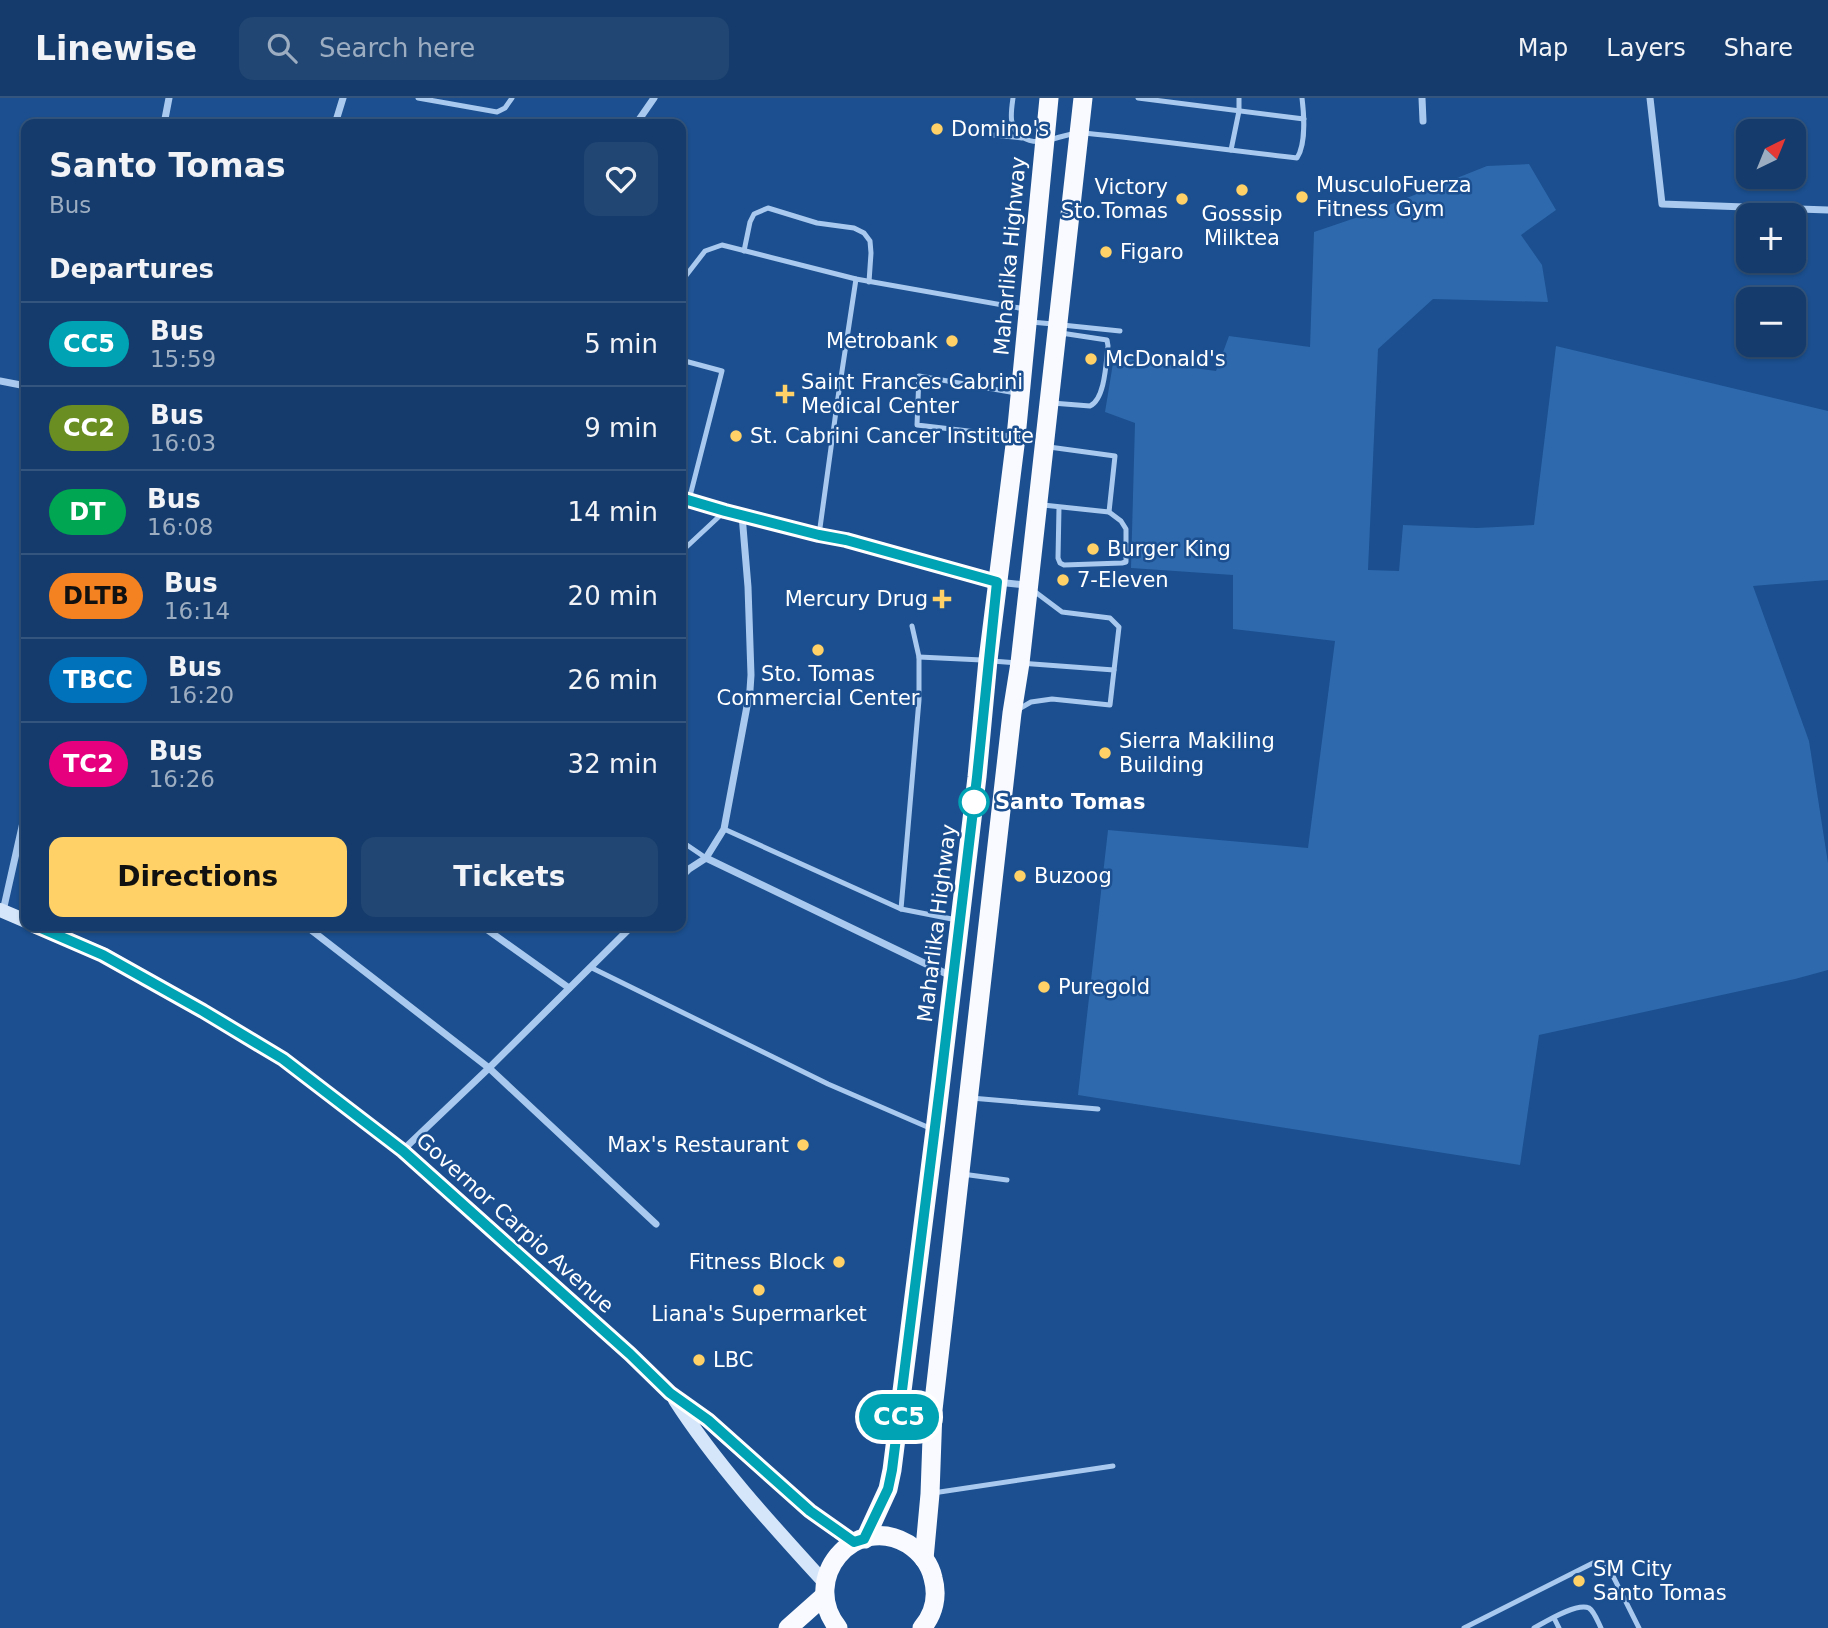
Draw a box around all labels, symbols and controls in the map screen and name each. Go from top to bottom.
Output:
search box [239,17,729,80]
text: Linewise [35,29,197,68]
icon: search [263,29,301,67]
text: Search here [319,33,475,63]
text: Map [1518,34,1568,62]
text: Layers [1606,34,1686,62]
text: Share [1724,34,1793,62]
place label: Domino's [951,117,1049,141]
north arrow [1736,119,1806,189]
map controls [1736,119,1806,357]
marker: Domino's [929,121,945,137]
button: heart [584,142,658,216]
text: Santo Tomas [49,146,286,185]
street label: Maharlika Highway [989,156,1031,356]
place label: MusculoFuerza Fitness Gym [1316,173,1472,221]
place label: Victory Sto.Tomas [1061,175,1168,223]
marker: Gosssip Milktea [1234,182,1250,198]
marker: MusculoFuerza Fitness Gym [1294,189,1310,205]
marker: Victory Sto.Tomas [1174,191,1190,207]
text: Bus [49,192,91,218]
place label: Gosssip Milktea [1201,202,1283,250]
button: + [1736,203,1806,273]
place label: Figaro [1120,240,1184,264]
marker: Figaro [1098,244,1114,260]
text: Departures [49,254,214,284]
button: − [1736,287,1806,357]
text: Bus [150,316,204,346]
text: 5 min [584,329,658,359]
place label: Metrobank [826,329,939,353]
text: CC5 [63,330,115,358]
marker: Metrobank [944,333,960,349]
text: 15:59 [150,346,216,372]
place label: McDonald's [1105,347,1226,371]
marker: McDonald's [1083,351,1099,367]
place label: Saint Frances Cabrini Medical Center [801,370,1023,418]
marker: Saint Frances Cabrini Medical Center [775,384,795,404]
text: Bus [150,400,204,430]
text: 9 min [584,413,658,443]
text: CC2 [63,414,115,442]
place label: St. Cabrini Cancer Institute [750,424,1034,448]
marker: St. Cabrini Cancer Institute [728,428,744,444]
text: 16:03 [150,430,216,456]
text: Bus [147,484,201,514]
text: 14 min [568,497,658,527]
text: DT [69,498,106,526]
text: 16:08 [147,514,213,540]
place label: Burger King [1107,537,1231,561]
marker: Burger King [1085,541,1101,557]
text: Bus [164,568,218,598]
place label: 7-Eleven [1077,568,1169,592]
marker: 7-Eleven [1055,572,1071,588]
text: 20 min [568,581,658,611]
text: DLTB [63,582,129,610]
place label: Mercury Drug [785,587,928,611]
marker: Mercury Drug [934,591,950,607]
text: 16:14 [164,598,230,624]
marker: Sto. Tomas Commercial Center [810,642,826,658]
text: Bus [168,652,222,682]
place label: Sto. Tomas Commercial Center [717,662,920,710]
text: 26 min [568,665,658,695]
text: TBCC [63,666,133,694]
text: 16:20 [168,682,234,708]
place label: Sierra Makiling Building [1119,729,1275,777]
text: Bus [149,736,203,766]
marker: Sierra Makiling Building [1097,745,1113,761]
text: 32 min [568,749,658,779]
text: TC2 [63,750,114,778]
text: 16:26 [149,766,215,792]
marker: Santo Tomas [959,787,989,817]
place label: Santo Tomas [995,790,1146,814]
street label: Maharlika Highway [913,823,961,1023]
button: Directions [49,837,347,917]
button: Tickets [361,837,658,917]
place label: Buzoog [1034,864,1112,888]
marker: Buzoog [1012,868,1028,884]
place label: Puregold [1058,975,1150,999]
marker: Puregold [1036,979,1052,995]
street label: Governor Carpio Avenue [411,1128,619,1318]
place label: Max's Restaurant [607,1133,789,1157]
marker: Max's Restaurant [795,1137,811,1153]
place label: Fitness Block [689,1250,826,1274]
marker: Fitness Block [831,1254,847,1270]
marker: Liana's Supermarket [751,1282,767,1298]
place label: Liana's Supermarket [651,1302,867,1326]
place label: LBC [713,1348,753,1372]
marker: LBC [691,1352,707,1368]
line badge: CC5 [859,1394,939,1440]
text: CC5 [873,1403,925,1431]
place label: SM City Santo Tomas [1593,1557,1727,1605]
marker: SM City Santo Tomas [1571,1573,1587,1589]

